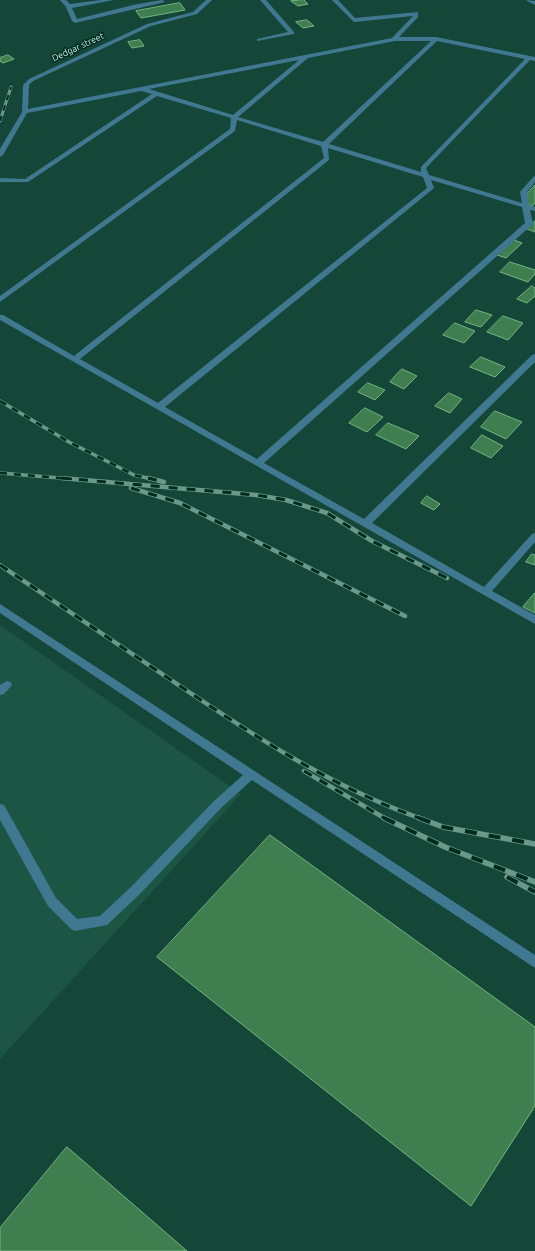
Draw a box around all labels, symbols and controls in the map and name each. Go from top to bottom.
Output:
street label: Dedgar street [50,30,106,64]

